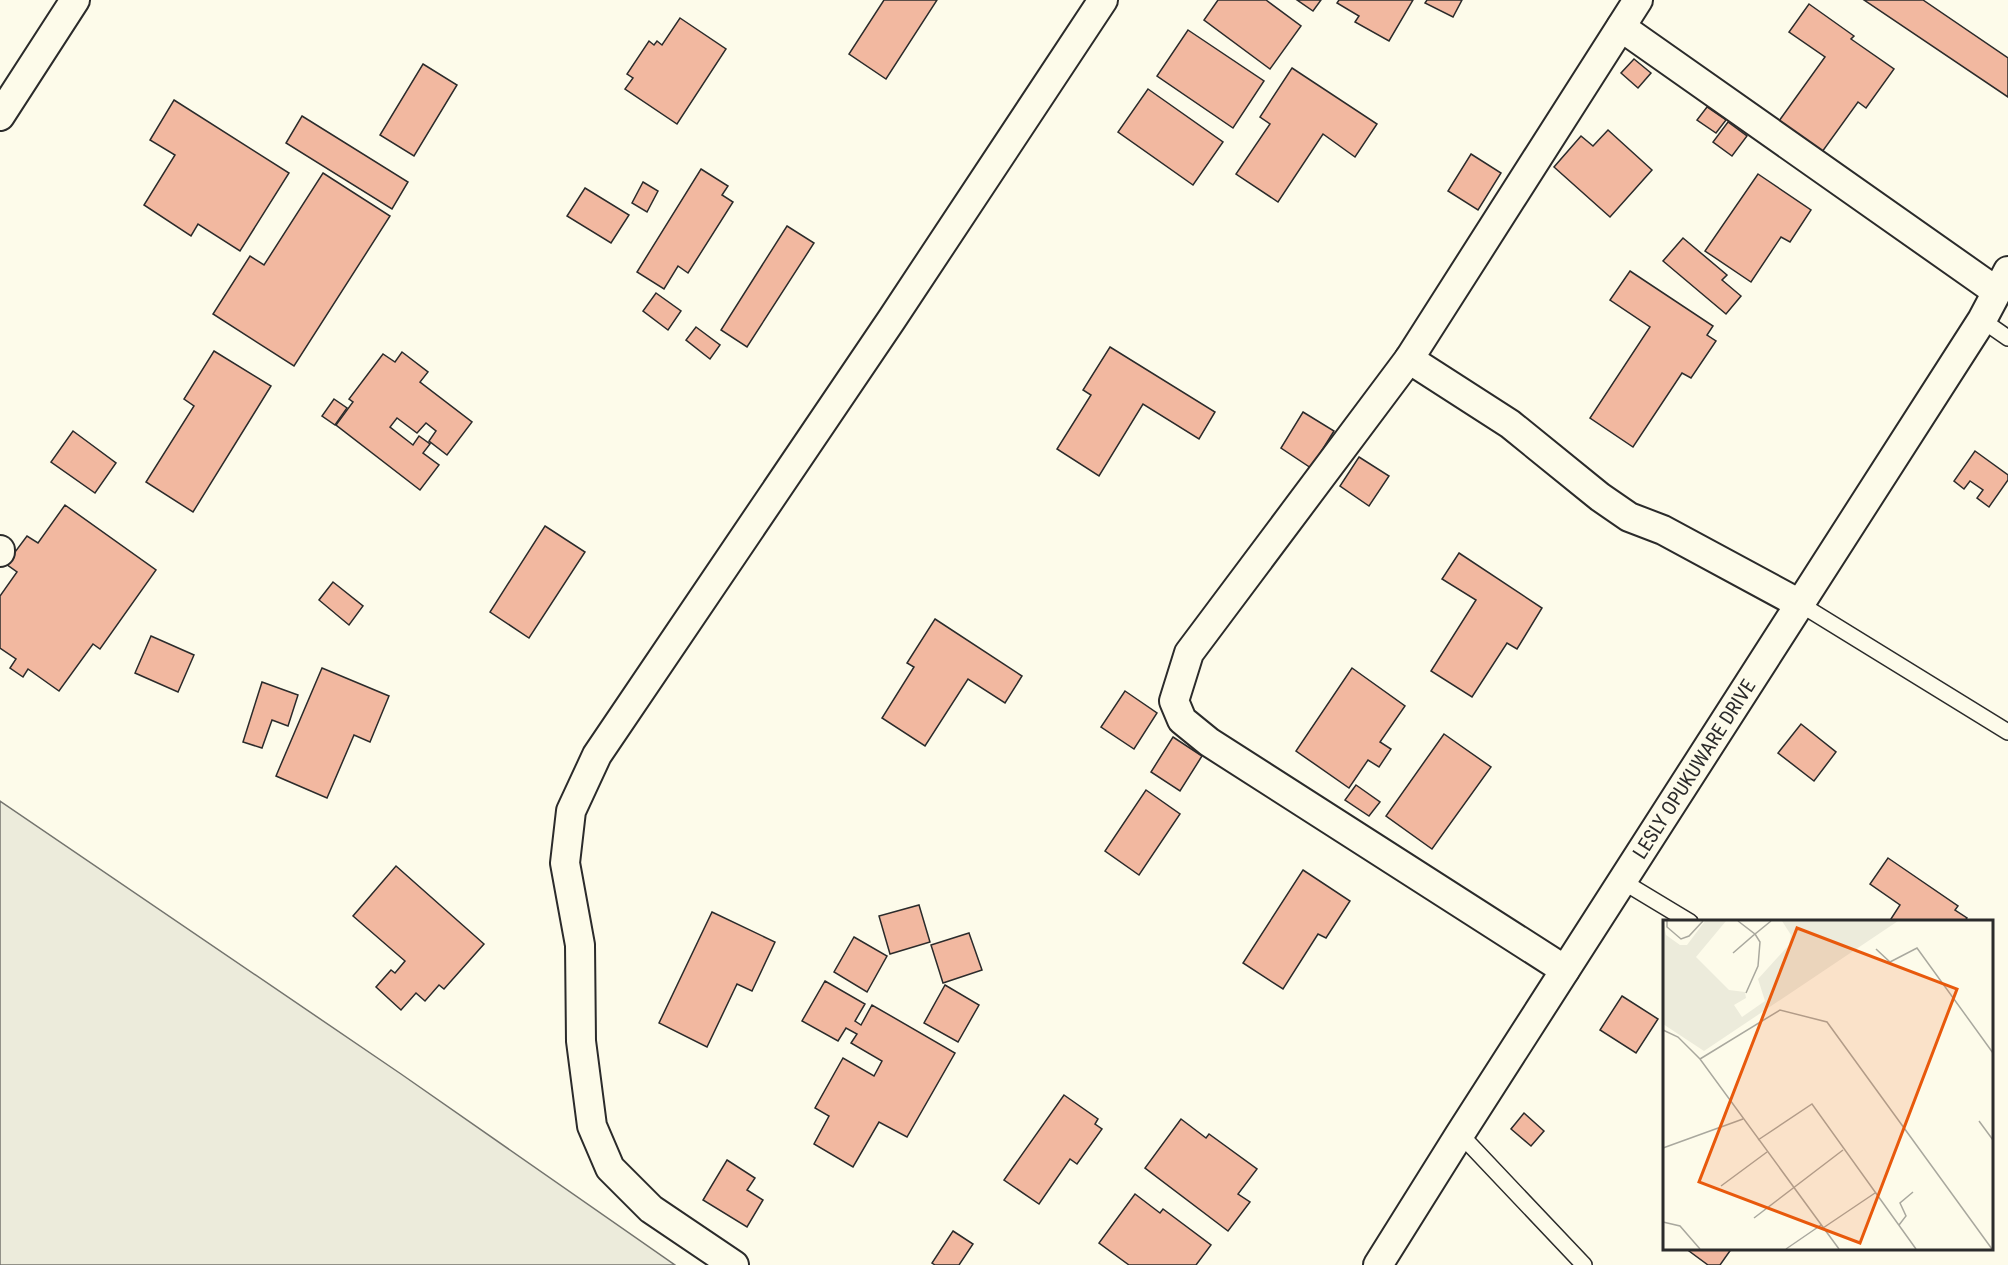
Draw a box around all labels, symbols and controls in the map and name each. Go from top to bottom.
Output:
street label: LESLY OPUKUWARE DRIVE [1628,675,1760,863]
inset map [1663,920,1993,1250]

